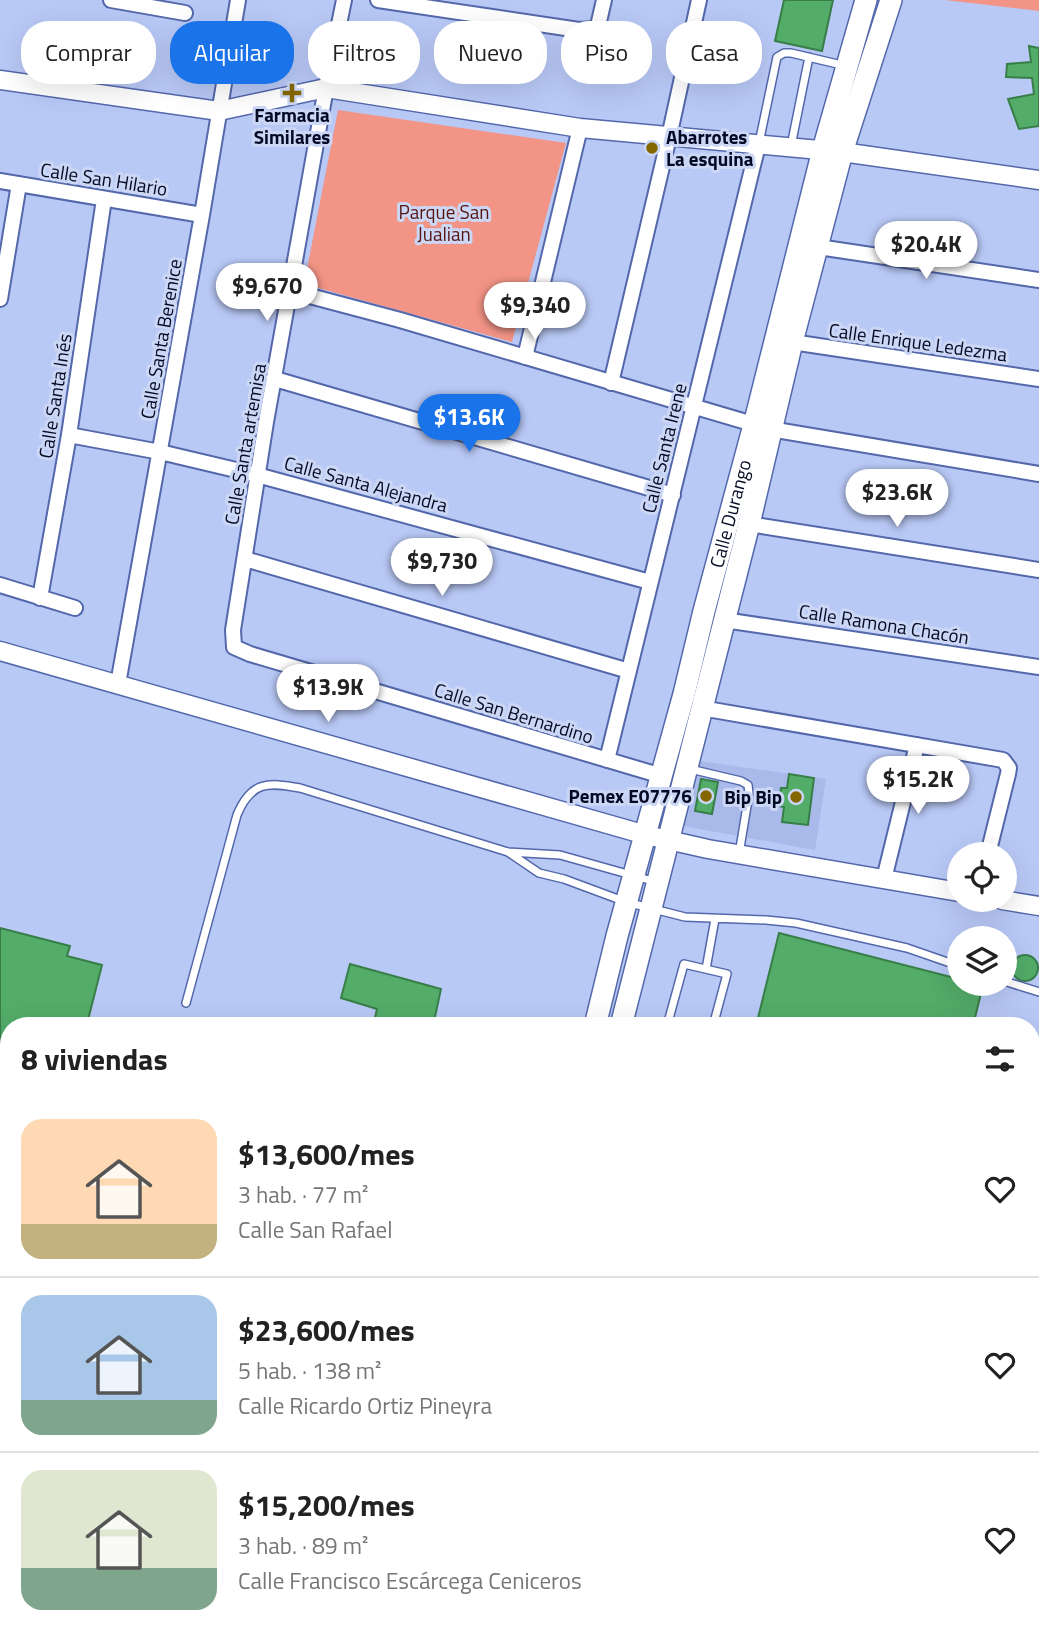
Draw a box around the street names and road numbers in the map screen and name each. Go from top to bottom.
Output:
street label: Calle San Hilario [38,154,170,203]
street label: Calle Santa Berenice [132,257,189,421]
street label: Calle Enrique Ledezma [827,315,1010,368]
street label: Calle Santa Inés [30,331,79,460]
street label: Calle Santa artemisa [216,360,273,527]
street label: Calle Santa Irene [633,380,694,516]
street label: Calle Santa Alejandra [281,448,452,519]
street label: Calle Durango [701,456,758,571]
street label: Calle Ramona Chacón [797,596,971,651]
street label: Calle San Bernardino [431,675,597,751]

